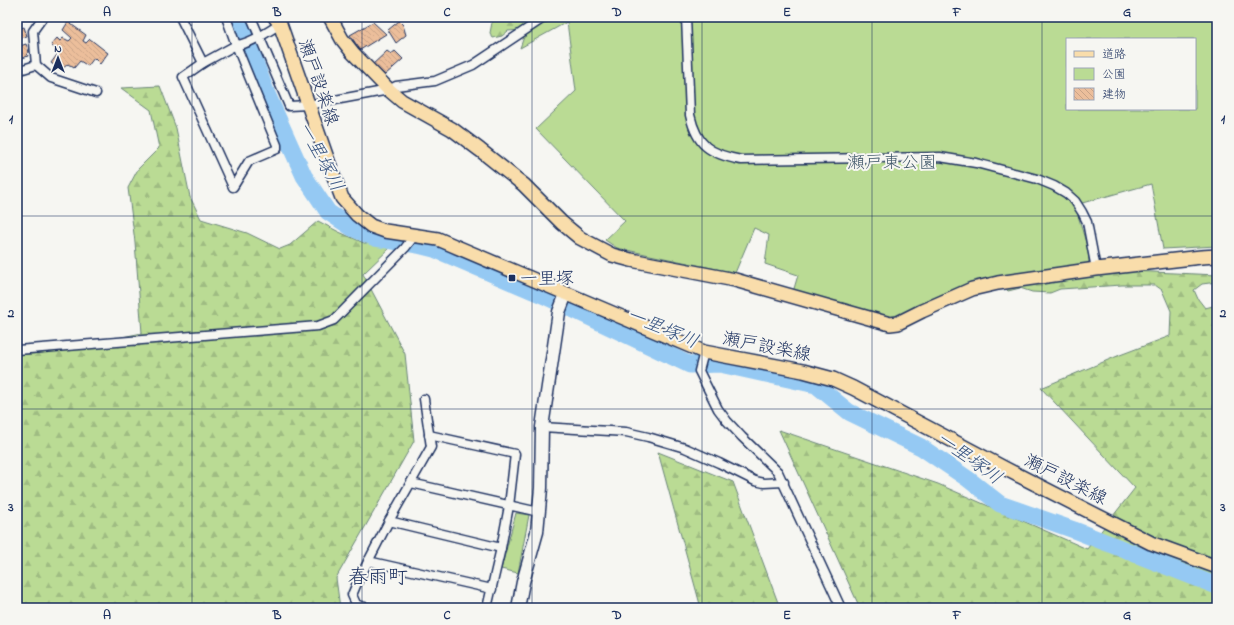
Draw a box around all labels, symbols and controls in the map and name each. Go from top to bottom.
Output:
text: A [103,3,111,22]
text: B [272,3,282,22]
text: C [443,3,451,22]
text: D [611,3,622,22]
text: E [783,3,791,22]
text: F [952,3,962,22]
text: G [1123,3,1131,22]
street label: 瀬戸設楽線 [290,36,344,129]
north arrow [38,38,78,78]
legend [1066,38,1196,110]
text: N [54,41,62,57]
text: 道路 [1102,46,1126,64]
text: 公園 [1102,66,1126,84]
text: 建物 [1102,86,1126,104]
text: 1 [9,110,14,129]
text: 1 [1221,110,1226,129]
water label: 一里塚川 [290,117,350,197]
park label: 瀬戸東公園 [847,151,937,177]
place label: 一里塚 [520,267,574,293]
marker: 一里塚 [507,273,517,283]
water label: 一里塚川 [622,302,702,357]
text: 2 [7,304,15,323]
text: 2 [1219,304,1227,323]
street label: 瀬戸設楽線 [720,327,813,369]
water label: 一里塚川 [930,426,1007,492]
street label: 瀬戸設楽線 [1019,449,1111,513]
text: 3 [7,498,14,517]
text: 3 [1219,498,1226,517]
district label: 春雨町 [348,564,408,593]
text: A [103,606,111,625]
text: B [272,606,282,625]
text: C [443,606,451,625]
text: D [611,606,622,625]
text: E [783,606,791,625]
text: F [952,606,962,625]
text: G [1123,606,1131,625]

